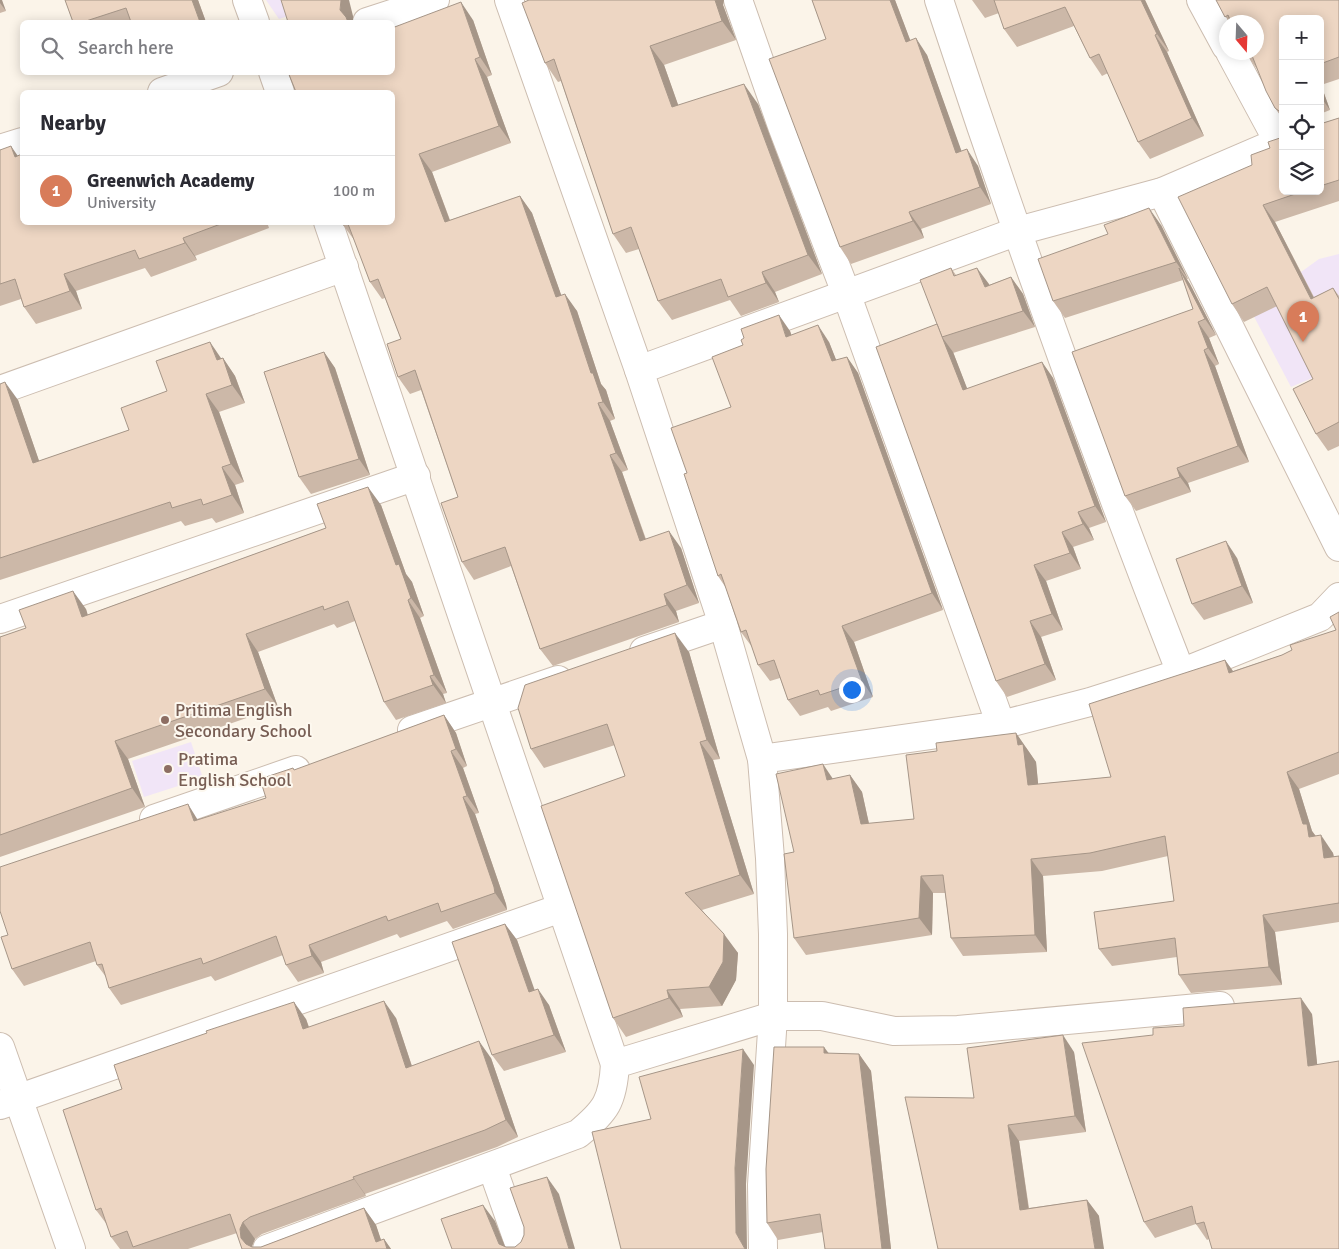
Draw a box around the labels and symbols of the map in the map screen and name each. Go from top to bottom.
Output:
north arrow [1219,15,1264,60]
pin: 1 [1287,301,1319,342]
your location [839,677,865,703]
place label: Pritima English Secondary School [175,699,312,742]
marker: Pritima English Secondary School [159,714,171,726]
place label: Pratima English School [178,748,292,791]
marker: Pratima English School [162,763,174,775]

